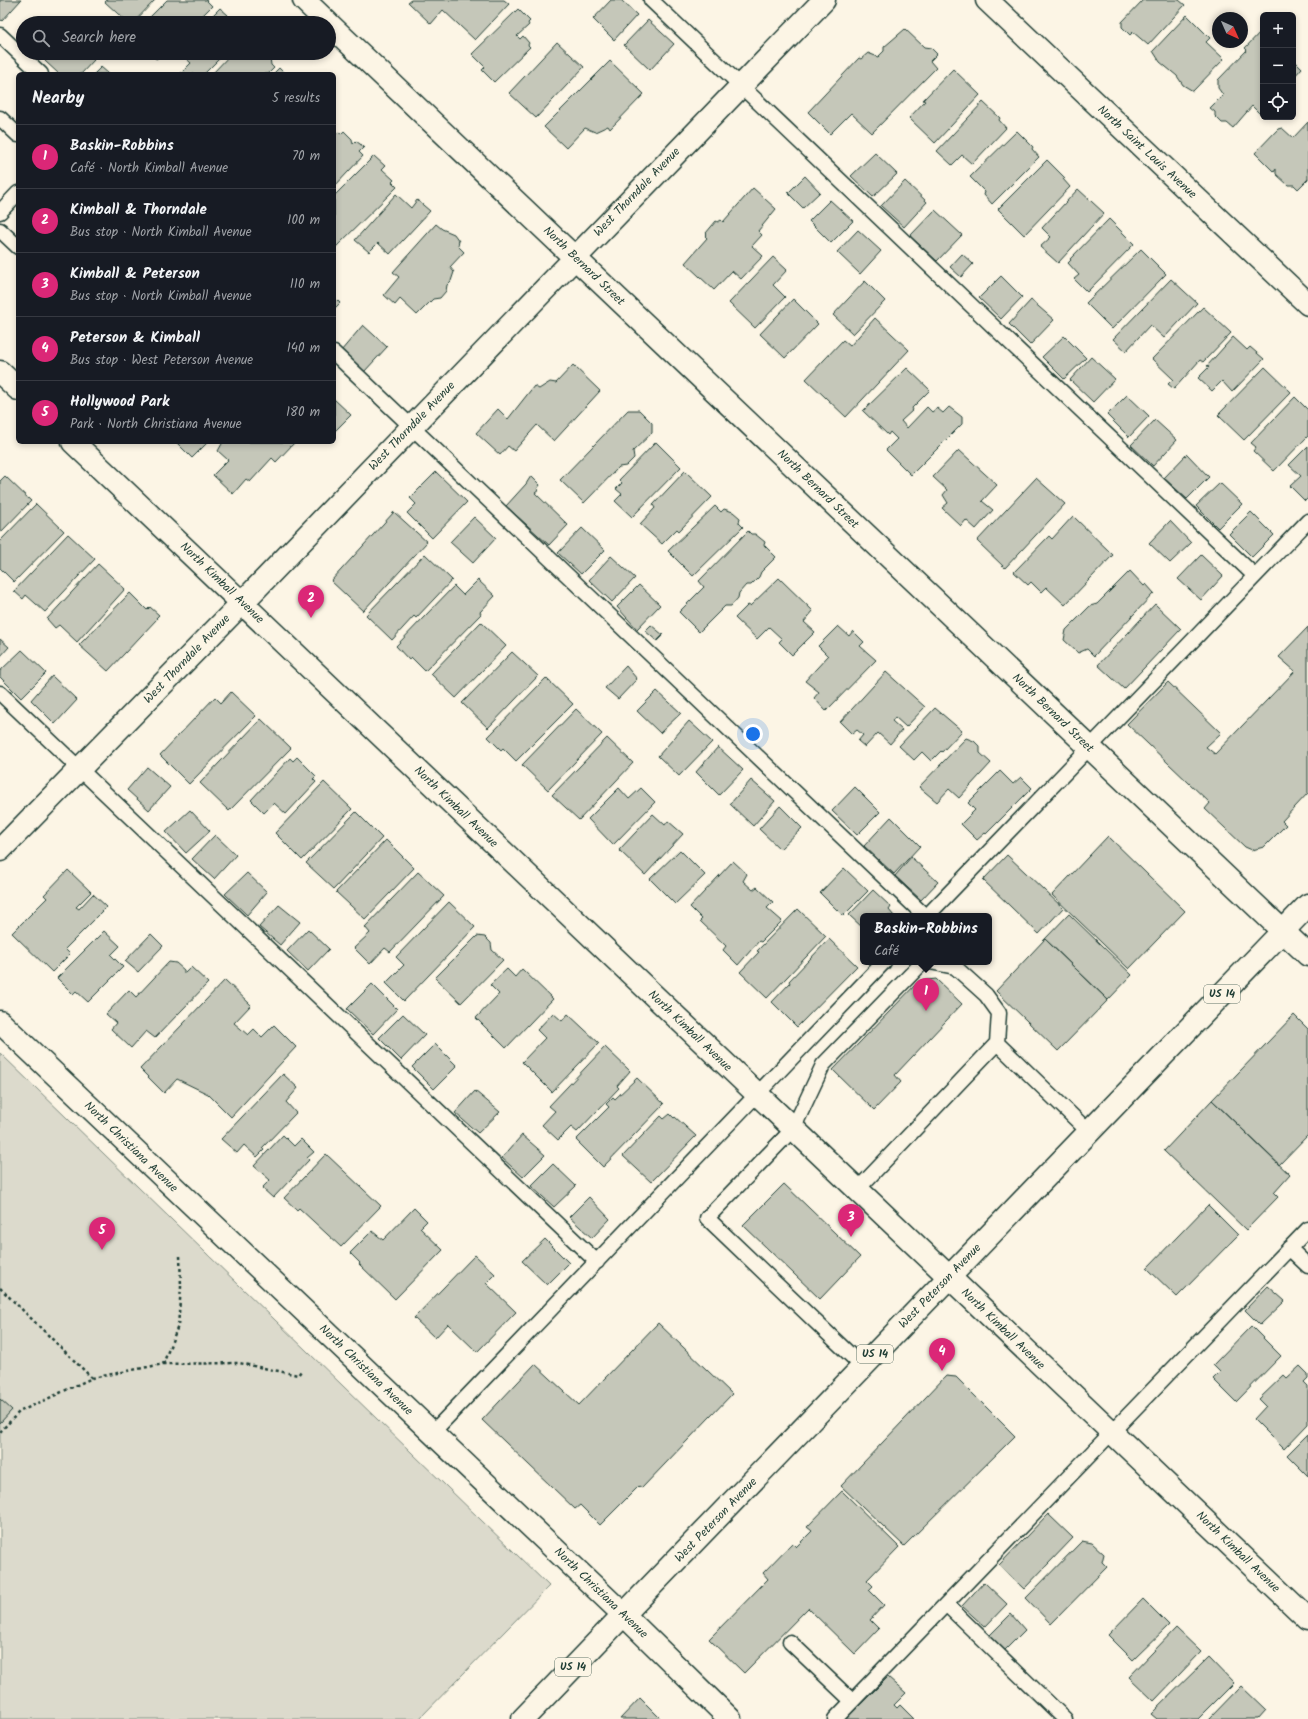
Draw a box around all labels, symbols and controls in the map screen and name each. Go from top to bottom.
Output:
north arrow [1212,12,1248,48]
map controls [1260,12,1296,120]
button: + [1260,12,1296,48]
search box [16,16,336,60]
text: Search here [62,26,136,50]
icon: search [30,27,52,49]
button: − [1260,48,1296,84]
button: locate [1260,84,1296,120]
text: Nearby [32,85,84,112]
text: 5 results [272,88,320,109]
street label: North Saint Louis Avenue [1093,101,1201,204]
text: Baskin-Robbins [70,134,174,158]
street label: West Thorndale Avenue [589,142,685,241]
text: 1 [43,146,47,167]
text: 70 m [292,146,320,167]
text: Café · North Kimball Avenue [70,158,228,179]
text: Kimball & Thorndale [70,198,207,222]
text: 2 [41,210,49,231]
text: 100 m [287,210,320,231]
text: Bus stop · North Kimball Avenue [70,222,252,243]
street label: North Bernard Street [539,222,630,310]
text: Kimball & Peterson [70,262,200,286]
text: 3 [41,274,49,295]
text: 110 m [290,274,320,295]
text: Bus stop · North Kimball Avenue [70,286,252,307]
text: Peterson & Kimball [70,326,200,350]
text: 4 [41,338,49,359]
text: 140 m [287,338,320,359]
text: Bus stop · West Peterson Avenue [70,350,253,371]
street label: West Thorndale Avenue [364,376,460,475]
text: Hollywood Park [70,390,169,414]
text: 5 [42,402,48,423]
text: 180 m [286,402,320,423]
text: Park · North Christiana Avenue [70,414,242,435]
street label: North Bernard Street [773,445,864,533]
street label: North Kimball Avenue [176,538,269,629]
pin: 2 [298,585,324,618]
street label: West Thorndale Avenue [139,609,235,708]
street label: North Bernard Street [1008,669,1099,757]
your location [743,724,763,744]
street label: North Kimball Avenue [410,762,503,853]
popup [860,913,992,965]
text: Baskin-Robbins [874,917,978,941]
text: Café [874,941,899,962]
pin: 1 [913,978,939,1011]
road number: US 14 [1204,985,1240,1003]
street label: North Kimball Avenue [644,986,737,1077]
street label: North Christiana Avenue [80,1097,183,1197]
pin: 3 [838,1204,864,1237]
pin: 5 [89,1217,115,1250]
street label: West Peterson Avenue [894,1239,986,1333]
street label: North Kimball Avenue [957,1284,1050,1375]
street label: North Christiana Avenue [315,1320,418,1420]
pin: 4 [929,1338,955,1371]
road number: US 14 [857,1345,893,1363]
street label: West Peterson Avenue [670,1473,762,1567]
street label: North Kimball Avenue [1192,1507,1285,1598]
street label: North Christiana Avenue [550,1543,653,1643]
road number: US 14 [555,1658,591,1676]

